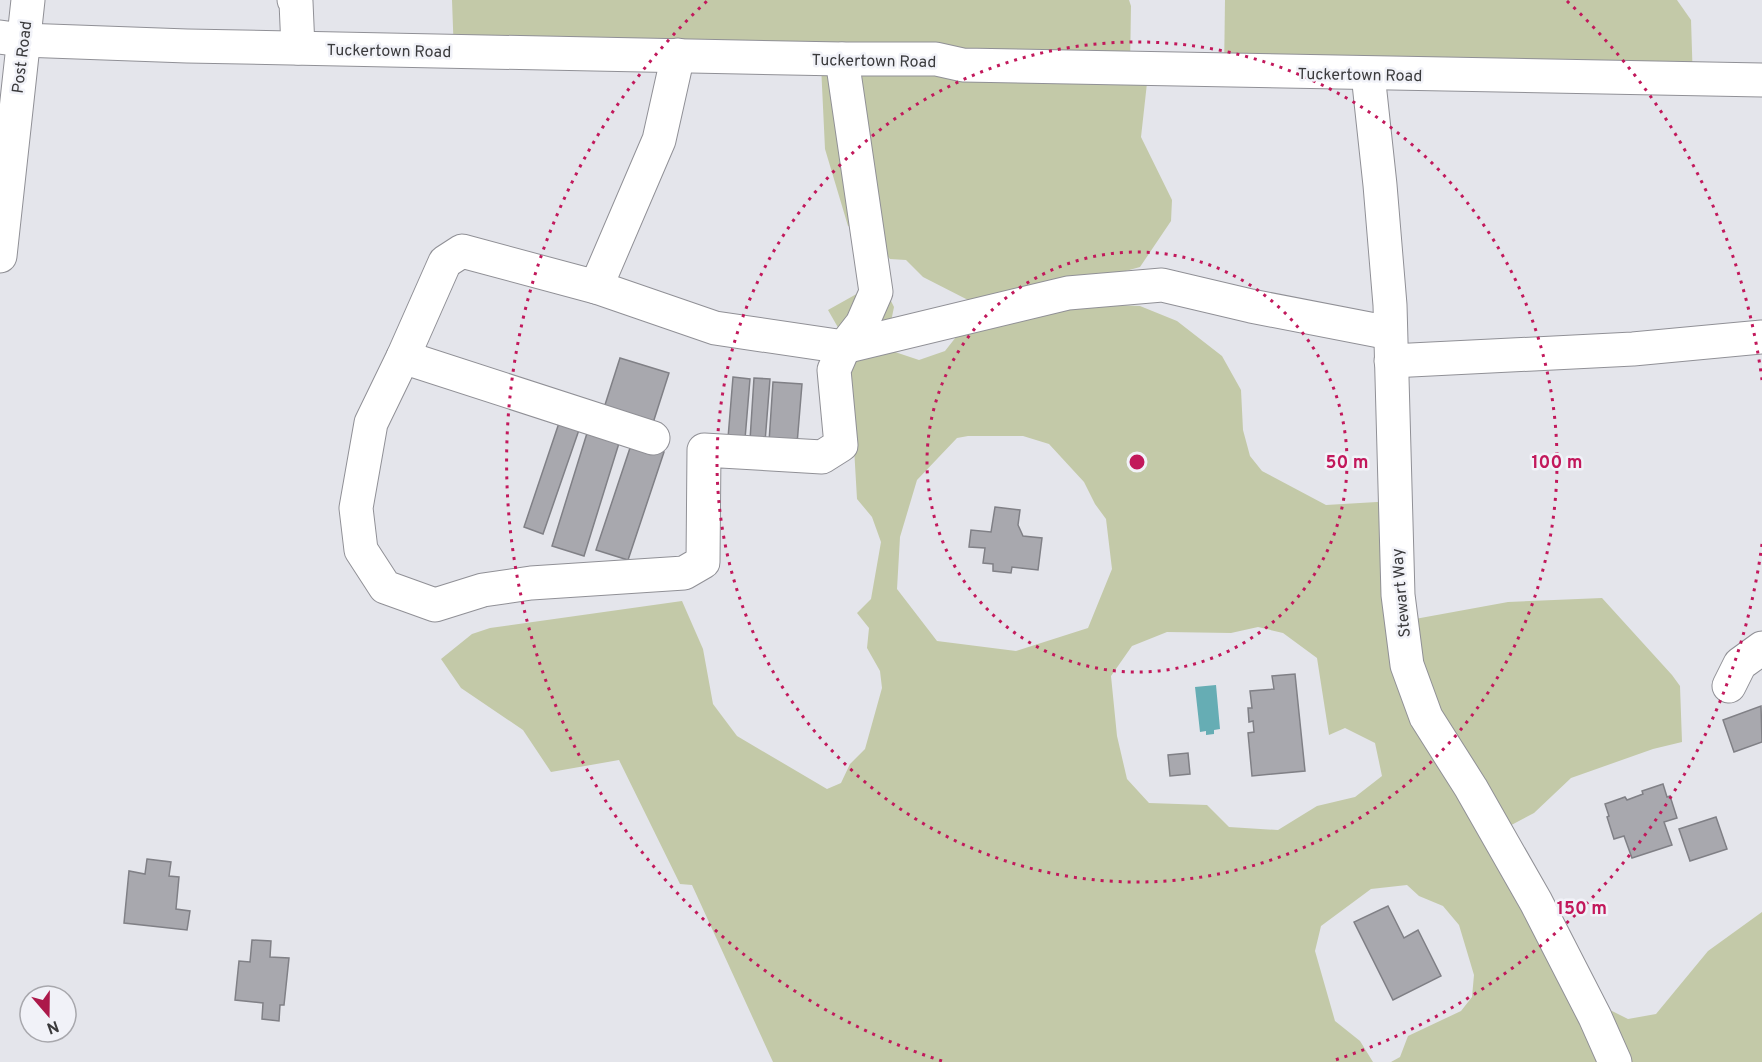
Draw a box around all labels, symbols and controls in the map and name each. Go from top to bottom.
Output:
street label: Post Road [9,20,37,95]
street label: Tuckertown Road [326,41,452,63]
street label: Tuckertown Road [811,51,937,73]
street label: Tuckertown Road [1297,65,1423,87]
centre of rings [1127,452,1147,472]
text: 50 m [1325,452,1369,475]
text: 100 m [1531,452,1583,475]
street label: Stewart Way [1388,547,1416,638]
text: 150 m [1557,898,1607,921]
north arrow [18,984,78,1044]
text: N [44,1015,61,1038]

